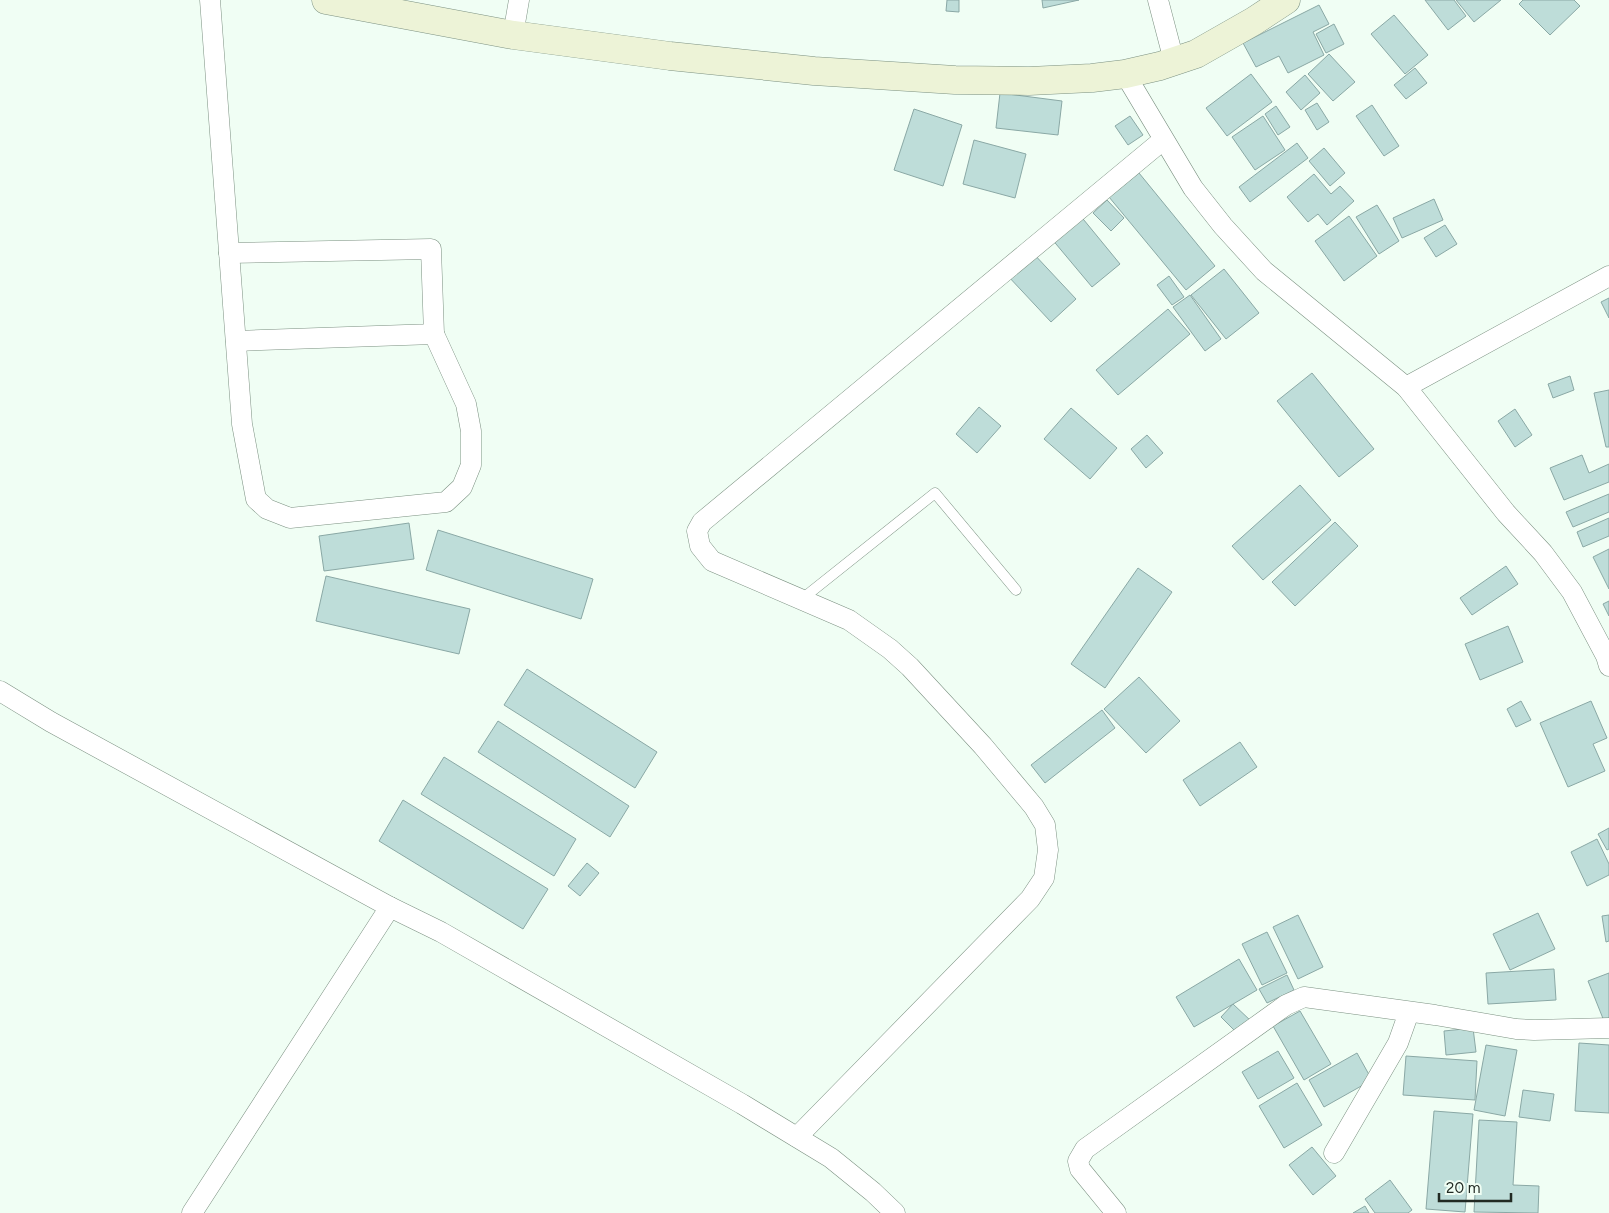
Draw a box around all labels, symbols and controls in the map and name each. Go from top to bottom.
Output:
scale bar [1439,1170,1512,1202]
text: 20 m [1446,1179,1480,1197]

